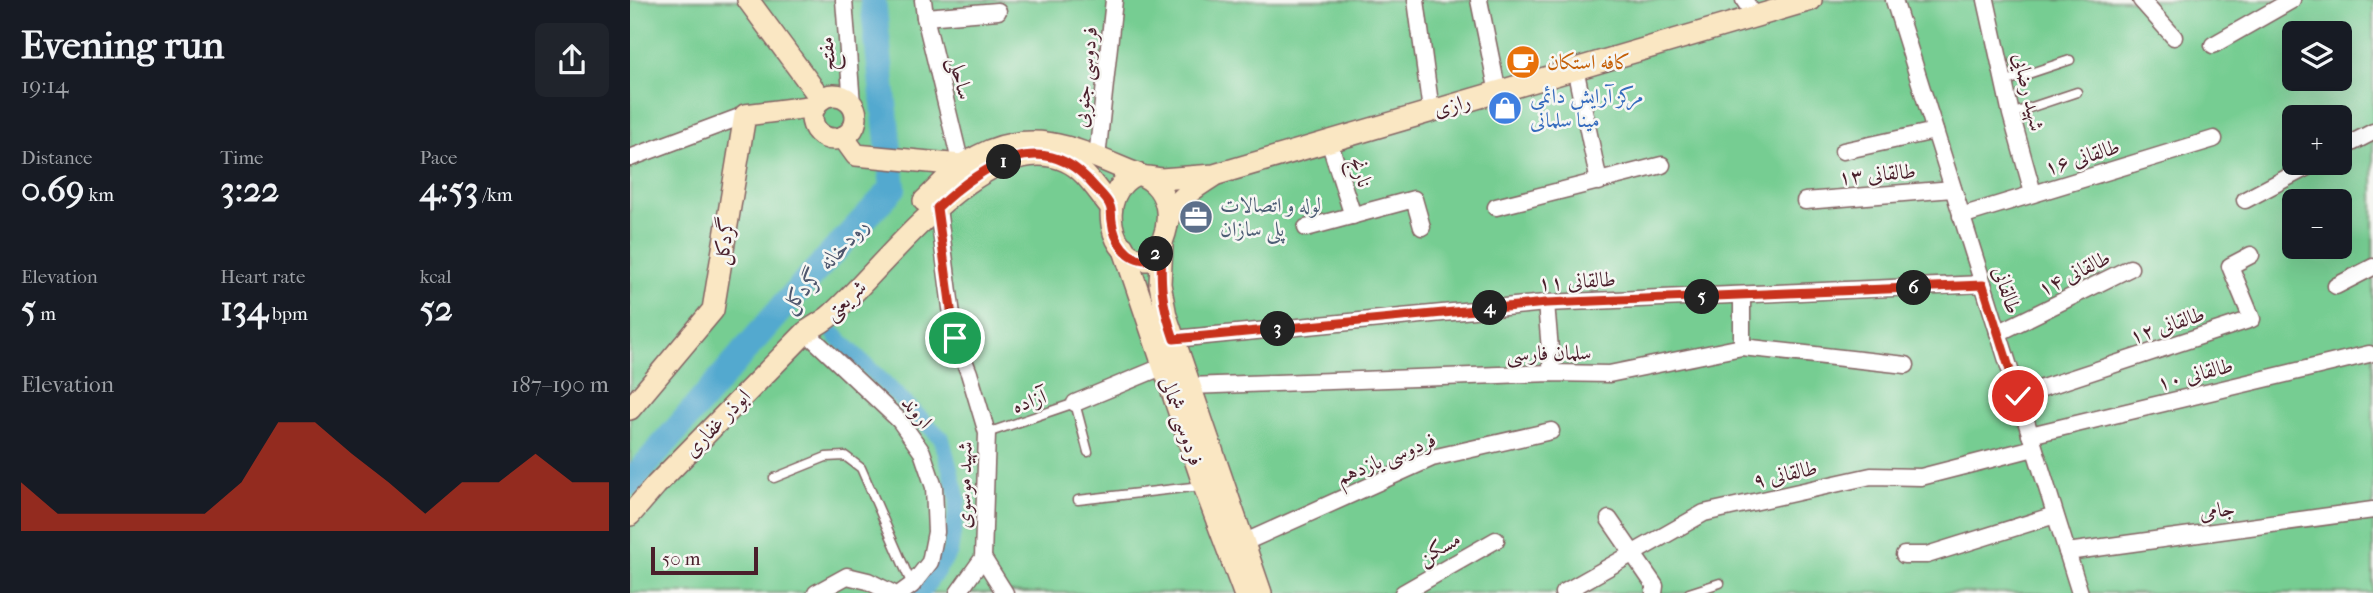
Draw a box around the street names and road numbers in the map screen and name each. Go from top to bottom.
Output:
street label: فردوسی جنوبی [1068,25,1105,129]
street label: مفتح [814,35,847,72]
street label: شهید رضایی [2006,50,2050,134]
street label: ساحلی [940,54,978,103]
street label: رازی [1431,89,1473,121]
street label: طالقانی ۱۶ [2041,134,2123,180]
street label: نارنج [1339,154,1377,192]
street label: طالقانی ۱۳ [1837,159,1917,189]
street label: گردکل [706,215,743,267]
street label: طالقانی ۱۴ [2034,245,2114,301]
street label: طالقانی [1988,263,2026,317]
street label: طالقانی ۱۱ [1538,267,1616,295]
street label: شریعتی [819,275,873,327]
street label: طالقانی ۱۲ [2126,302,2208,348]
street label: سلمان فارسی [1506,340,1592,369]
street label: طالقانی ۱۰ [2154,353,2236,395]
street label: فردوسی شمالی [1153,373,1208,470]
street label: آزاده [1008,382,1052,418]
street label: ابوذر غفاری [679,384,756,463]
street label: اروند [897,391,937,433]
street label: فردوسی یازدهم [1333,427,1442,496]
street label: شهید موسوی [951,441,979,529]
street label: طالقانی ۹ [1751,455,1819,493]
street label: جامی [2198,496,2236,524]
street label: مسکن [1413,526,1466,571]

